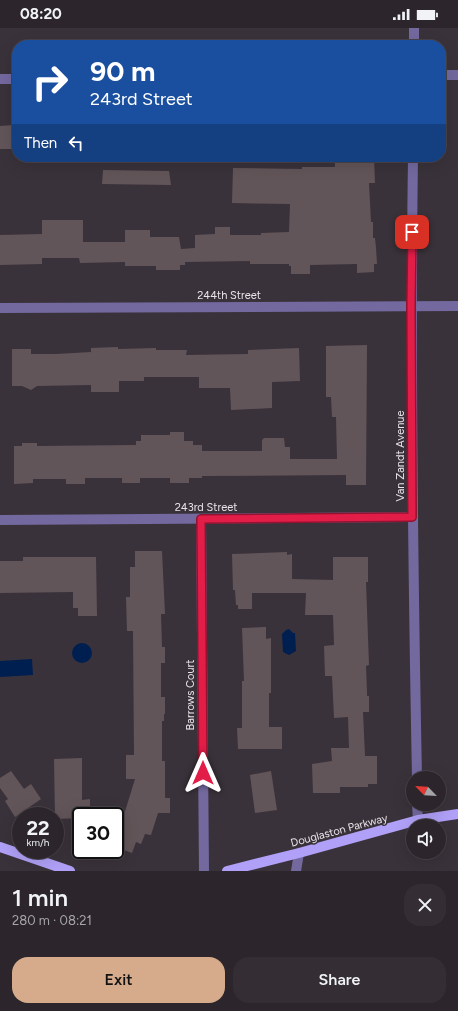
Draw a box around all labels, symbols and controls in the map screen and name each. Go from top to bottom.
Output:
text: 08:20 [20,5,62,23]
text: 90 m [90,54,155,88]
icon: right [24,56,76,108]
text: 243rd Street [90,88,193,110]
icon: left [65,132,87,154]
text: Then [24,134,57,152]
pin [395,215,429,249]
icon: arrive [401,221,423,243]
street label: 244th Street [197,289,261,302]
street label: Van Zandt Avenue [394,411,407,501]
street label: 243rd Street [175,501,237,514]
street label: Barrows Court [184,660,197,730]
position arrow [182,752,224,794]
north arrow [406,771,446,811]
map controls [406,771,446,859]
speed limit sign: 30 [72,807,124,859]
street label: Douglaston Parkway [289,811,389,850]
text: 22 [26,816,50,840]
button: sound [406,819,446,859]
text: km/h [27,836,49,849]
text: 1 min [12,883,68,912]
button: close [404,884,446,926]
text: 280 m · 08:21 [12,913,92,928]
button: Exit [12,957,225,1003]
button: Share [233,957,446,1003]

